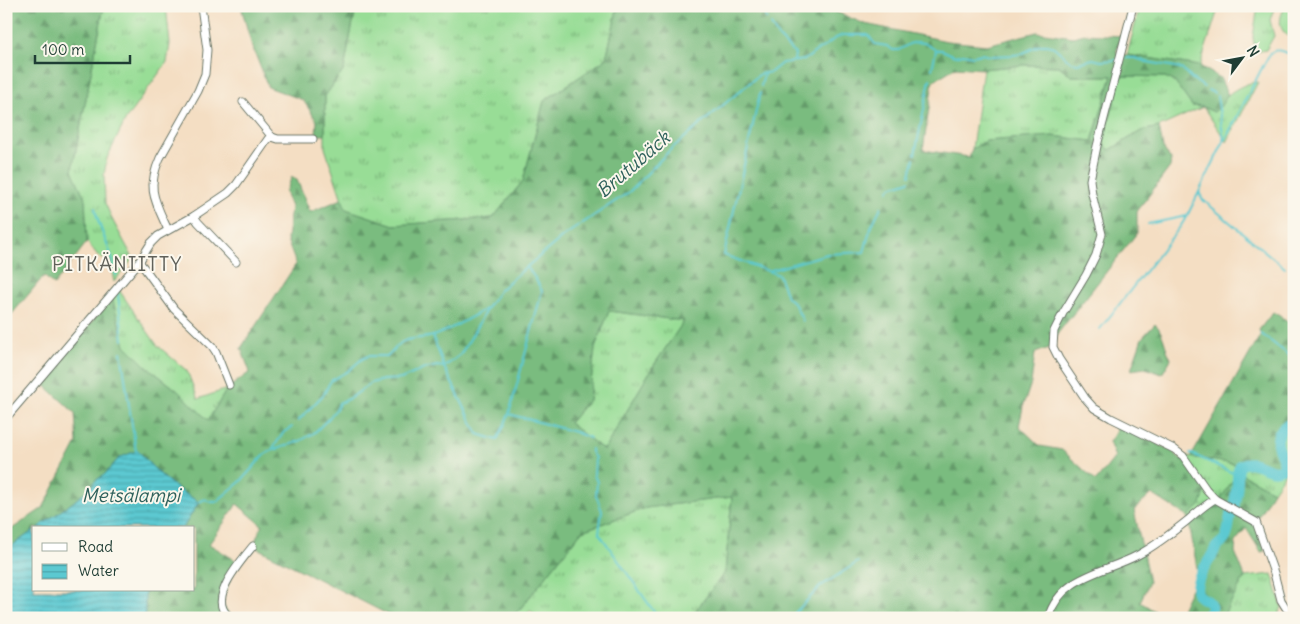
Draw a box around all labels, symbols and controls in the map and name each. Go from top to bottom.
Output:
scale bar [35,32,130,64]
north arrow [1218,32,1268,82]
text: 100 m [42,40,84,59]
text: N [1243,42,1263,60]
water label: Brutubäck [591,125,676,202]
district label: PITKÄNIITTY [52,251,182,276]
water label: Metsälampi [82,483,183,507]
legend [32,526,195,592]
text: Road [78,537,113,556]
text: Water [78,561,119,580]

